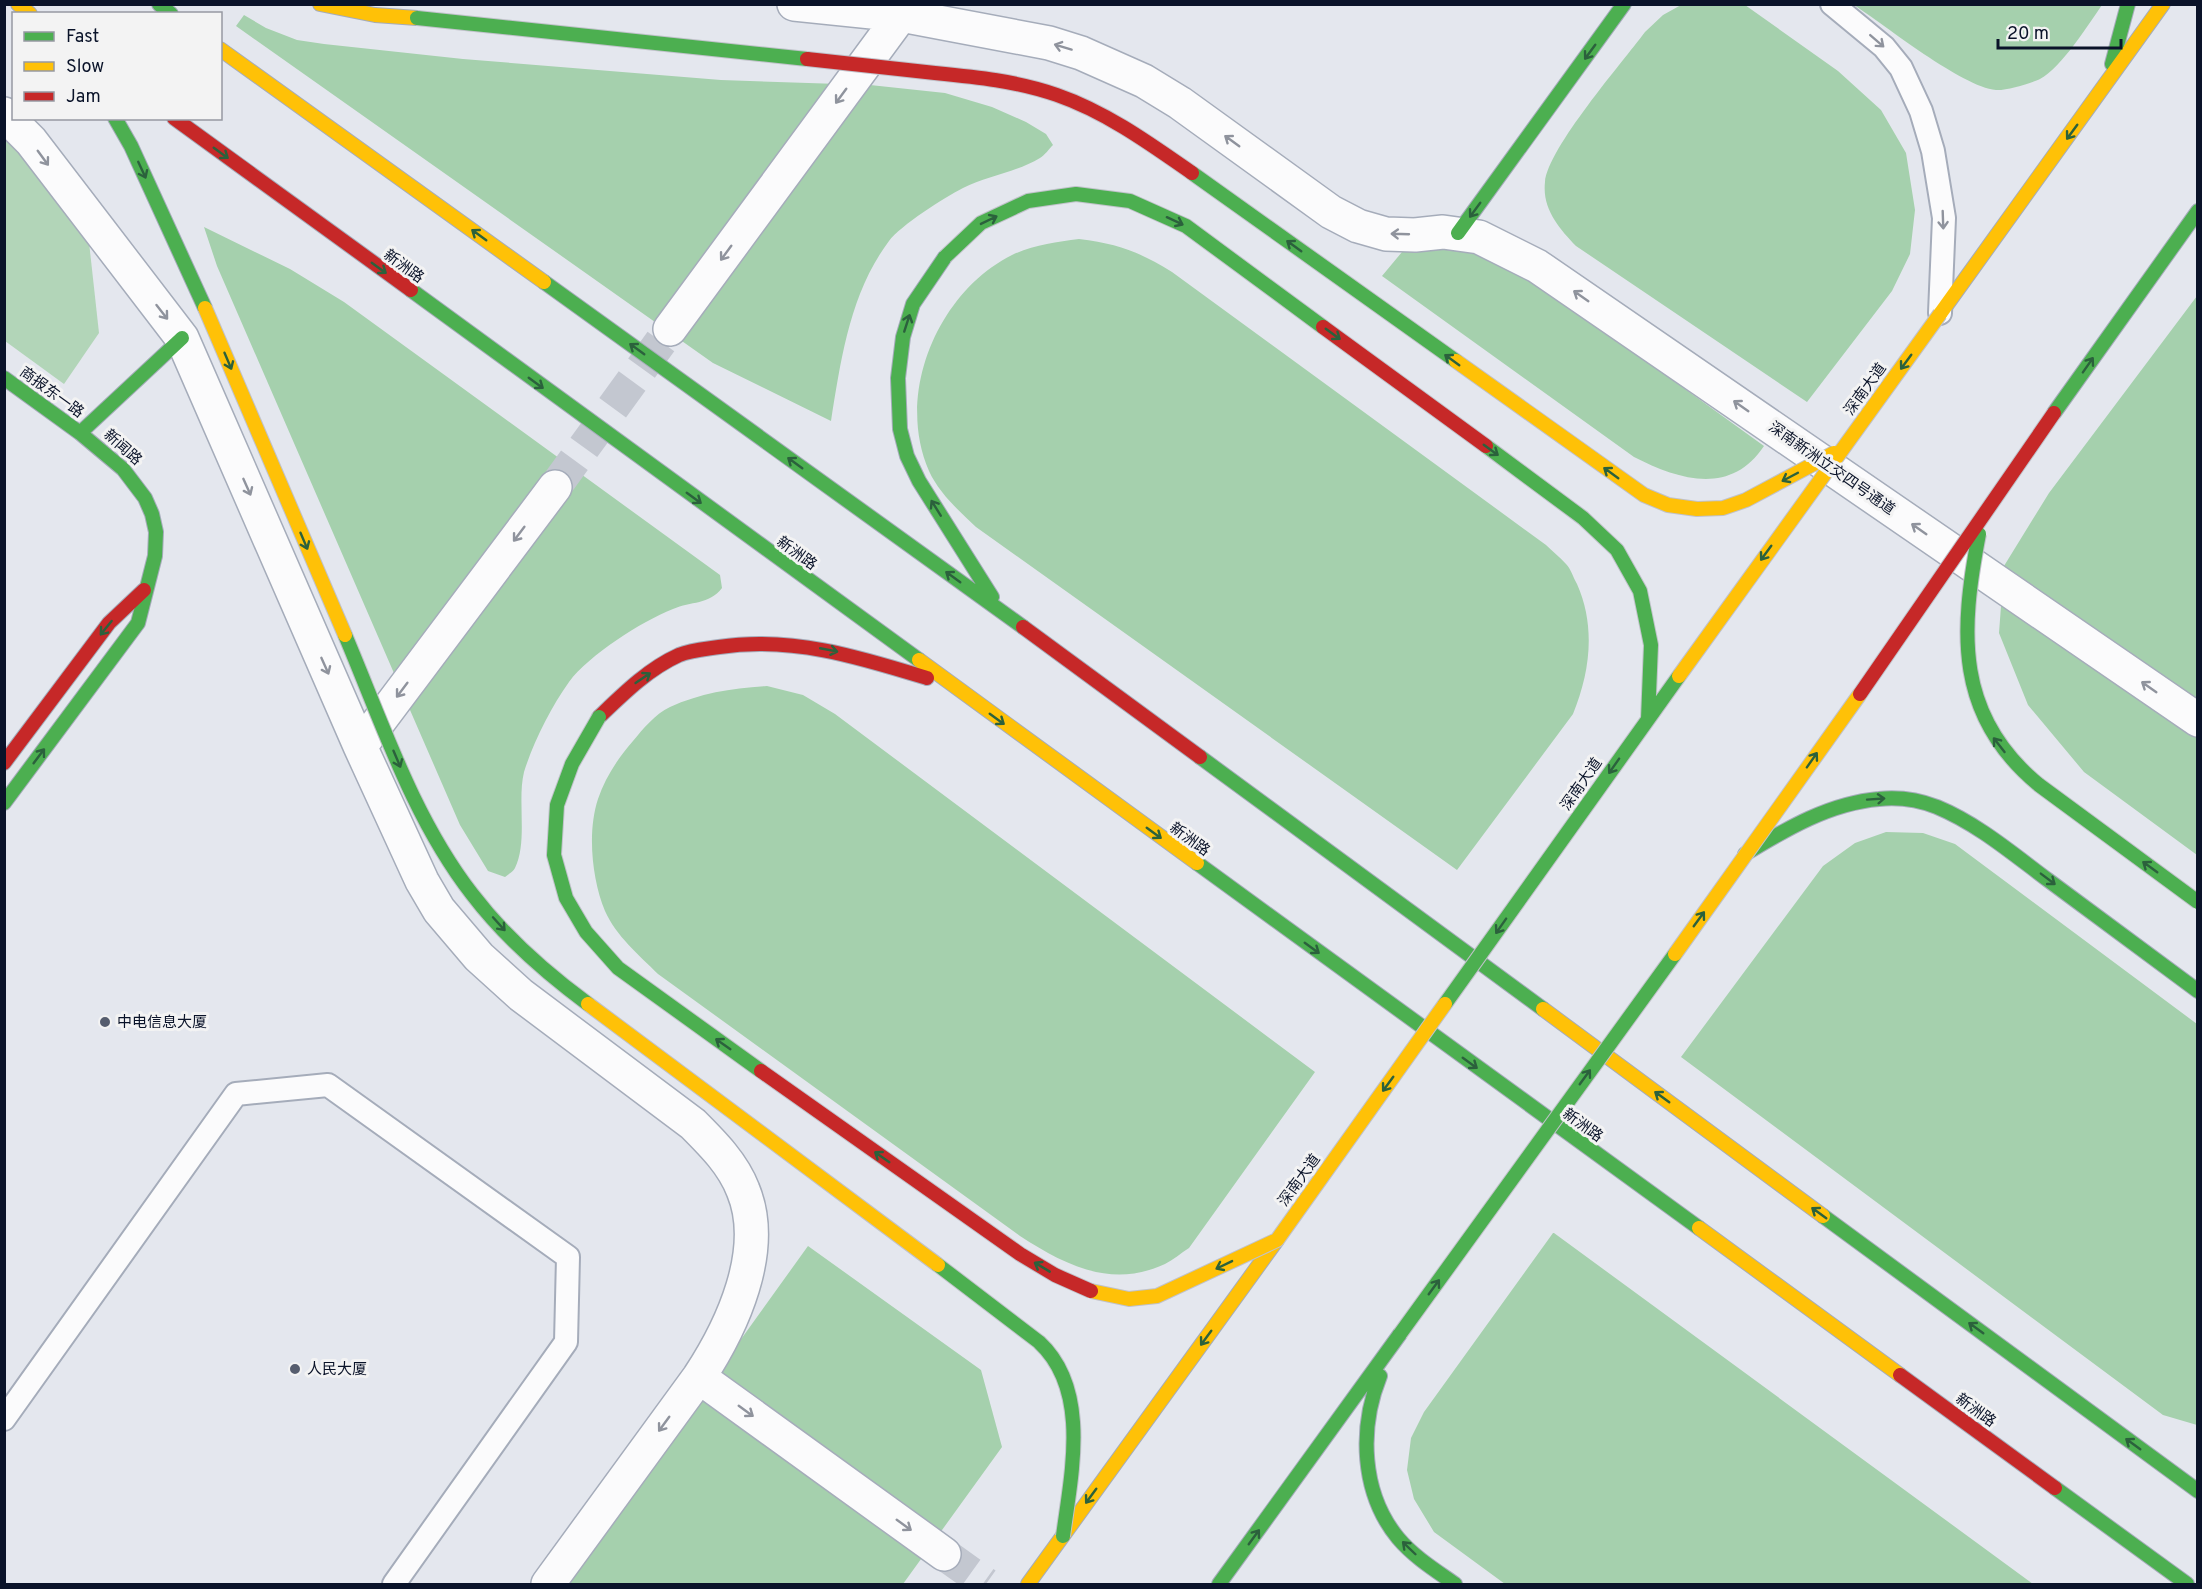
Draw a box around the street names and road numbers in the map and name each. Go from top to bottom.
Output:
street label: 新洲路 [379,245,427,288]
street label: 深南大道 [1841,360,1892,420]
street label: 商报东一路 [15,363,87,423]
street label: 深南新洲立交四号通道 [1764,418,1899,520]
street label: 新闻路 [99,426,145,470]
street label: 新洲路 [772,532,820,575]
street label: 深南大道 [1557,755,1607,815]
street label: 新洲路 [1165,818,1213,861]
street label: 新洲路 [1558,1104,1606,1147]
street label: 深南大道 [1275,1151,1326,1211]
street label: 新洲路 [1951,1389,1999,1432]

